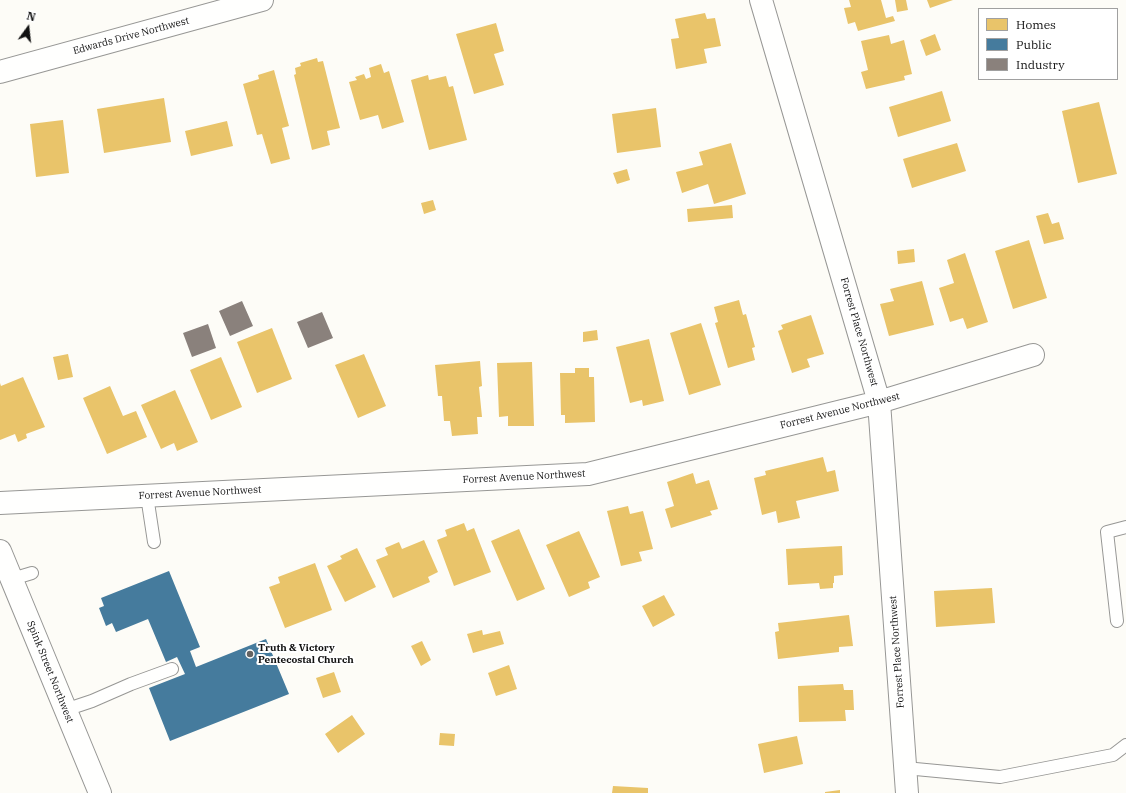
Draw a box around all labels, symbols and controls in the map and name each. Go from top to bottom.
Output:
north arrow [8,8,48,48]
legend [978,8,1118,80]
text: N [25,9,37,24]
street label: Edwards Drive Northwest [72,15,190,57]
text: Homes [1016,17,1056,32]
text: Public [1016,37,1052,52]
text: Industry [1016,57,1065,72]
street label: Forrest Place Northwest [838,276,880,388]
street label: Forrest Avenue Northwest [779,390,901,432]
street label: Forrest Avenue Northwest [462,468,586,486]
street label: Forrest Avenue Northwest [138,484,262,502]
street label: Forrest Place Northwest [887,595,907,709]
street label: Spink Street Northwest [24,619,76,725]
place label: Truth & Victory Pentecostal Church [258,642,354,666]
marker: Truth & Victory Pentecostal Church [245,649,255,659]

